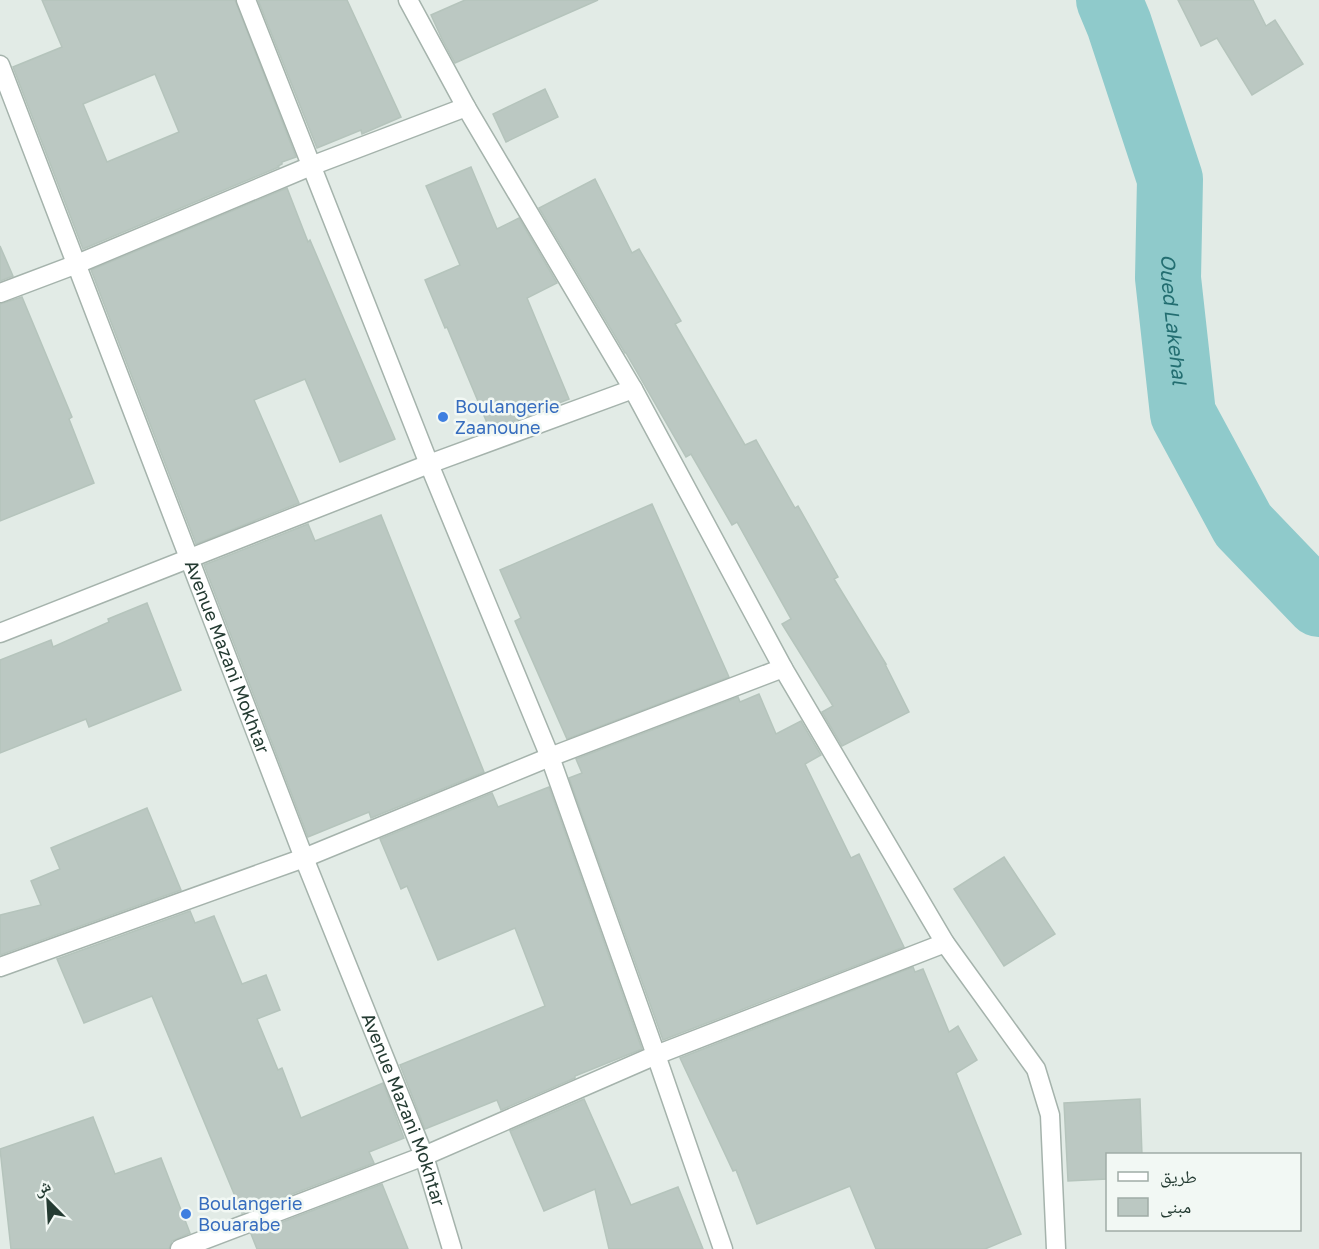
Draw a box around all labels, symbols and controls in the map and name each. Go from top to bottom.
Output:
water label: Oued Lakehal [1157,254,1193,387]
place label: Boulangerie Zaanoune [455,395,560,438]
marker: Boulangerie Zaanoune [436,410,450,424]
street label: Avenue Mazani Mokhtar [181,557,275,756]
street label: Avenue Mazani Mokhtar [358,1009,451,1209]
legend [1106,1153,1301,1231]
text: طريق [1160,1165,1197,1188]
north arrow [18,1171,78,1231]
text: ش [30,1175,54,1200]
place label: Boulangerie Bouarabe [198,1192,303,1235]
text: مبنى [1160,1195,1191,1218]
marker: Boulangerie Bouarabe [179,1207,193,1221]

